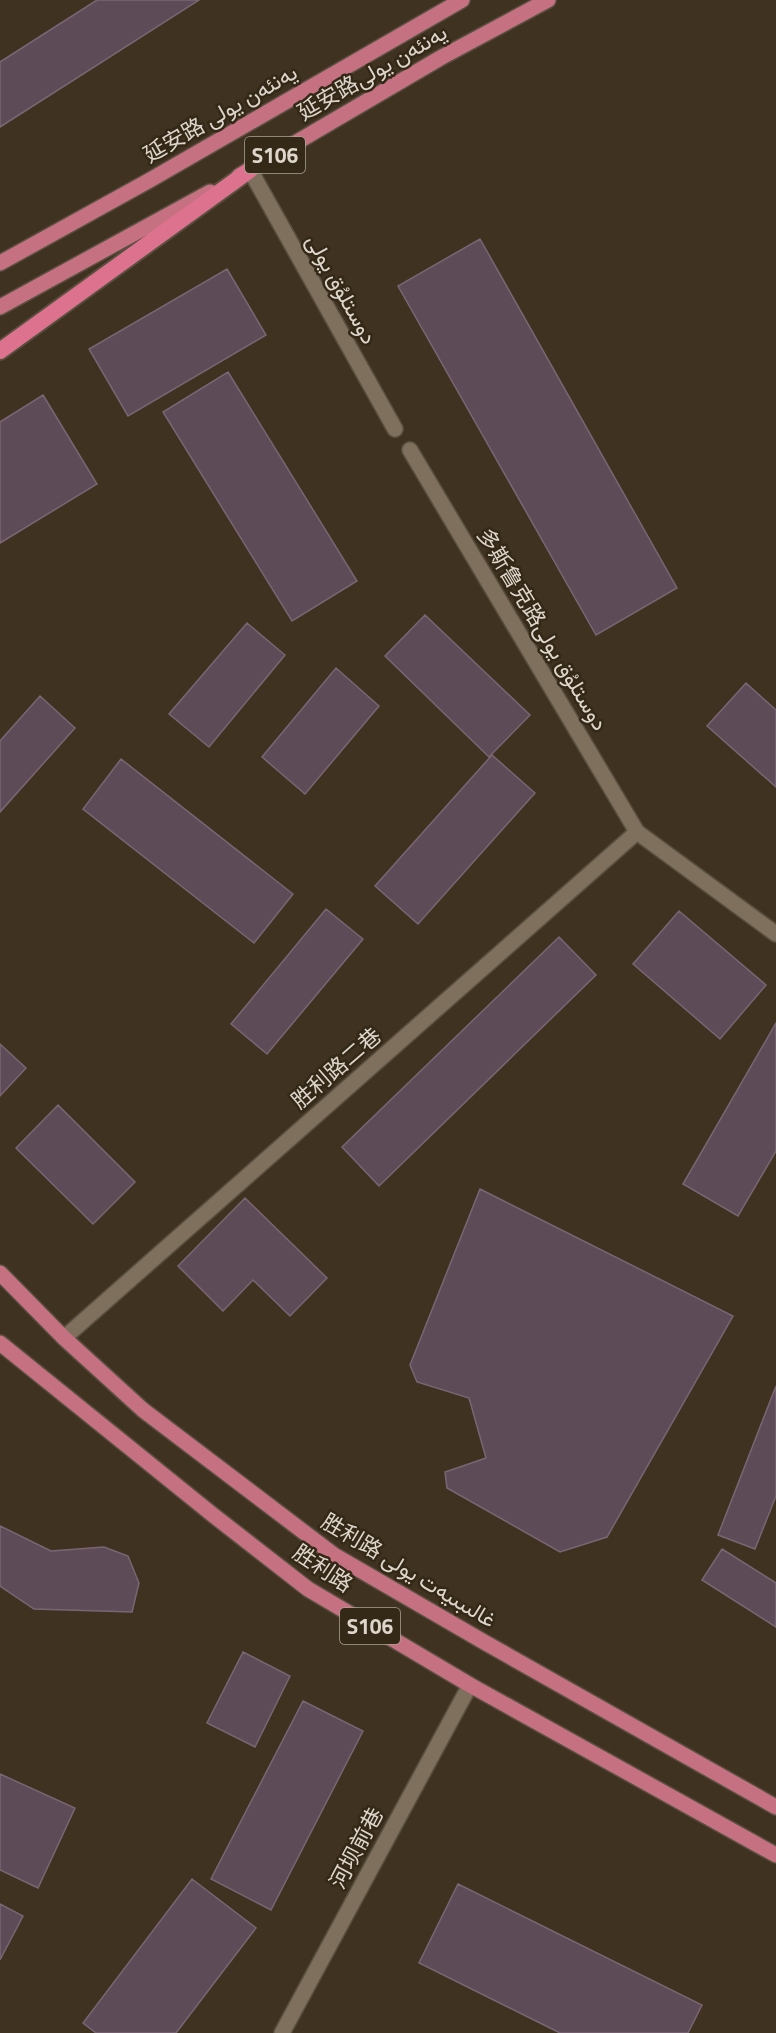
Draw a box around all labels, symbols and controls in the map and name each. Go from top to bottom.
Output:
street label: 延安路يەنئەن يولى [291,15,453,129]
street label: 延安路 يەنئەن يولى [137,55,303,171]
road number: S106 [245,137,305,173]
street label: دوستلۇق يولى [298,228,386,350]
street label: 多斯鲁克路دوستلۇق يولى [469,521,617,737]
street label: 胜利路二巷 [283,1019,389,1117]
street label: 胜利路 غالىبىيەت يولى [315,1504,503,1636]
street label: 胜利路 [286,1535,360,1601]
road number: S106 [340,1608,400,1644]
street label: 河坝前巷 [320,1801,392,1895]

